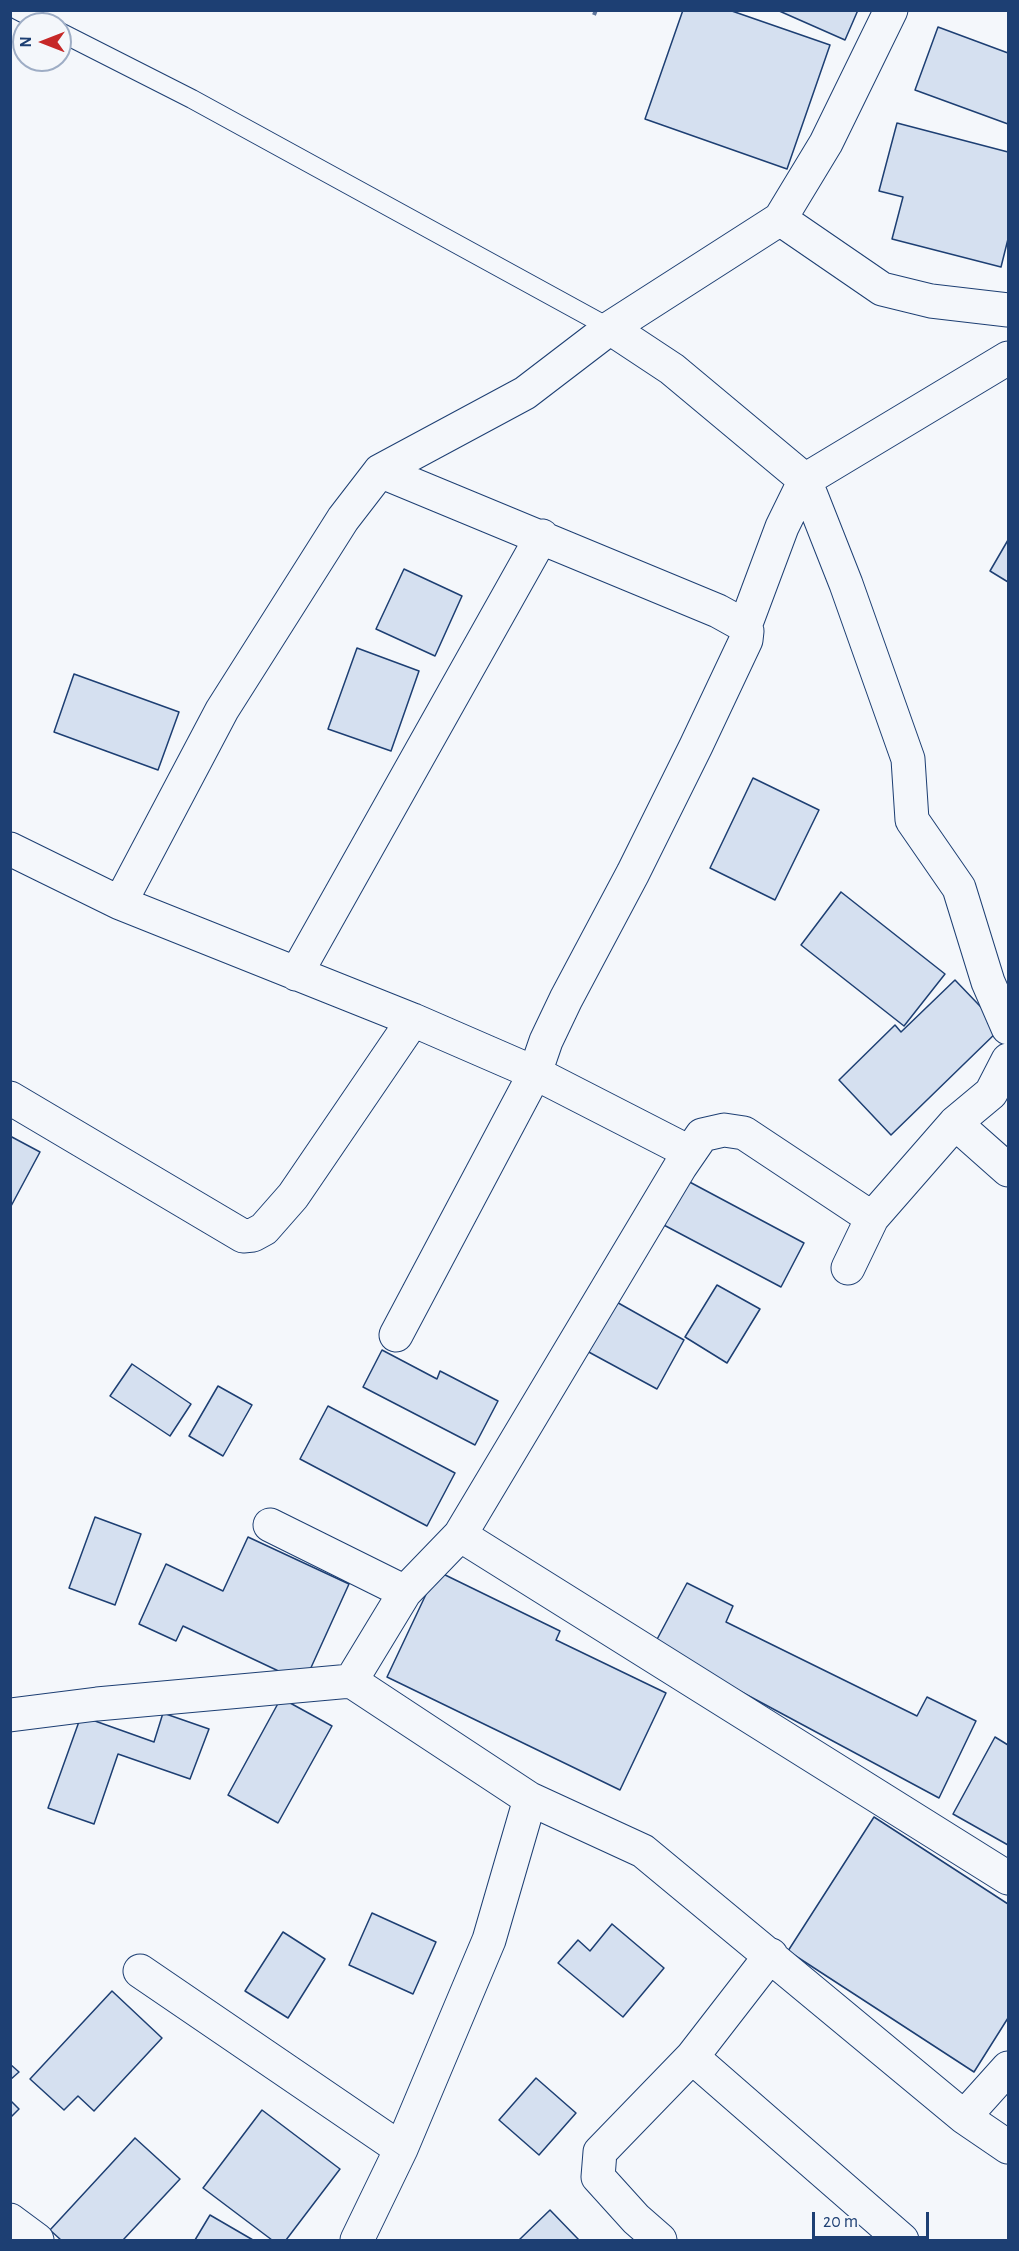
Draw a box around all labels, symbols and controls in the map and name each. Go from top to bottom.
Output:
north arrow [12,12,72,72]
text: N [18,36,34,48]
scale bar [815,2200,932,2238]
text: 20 m [823,2213,858,2231]

